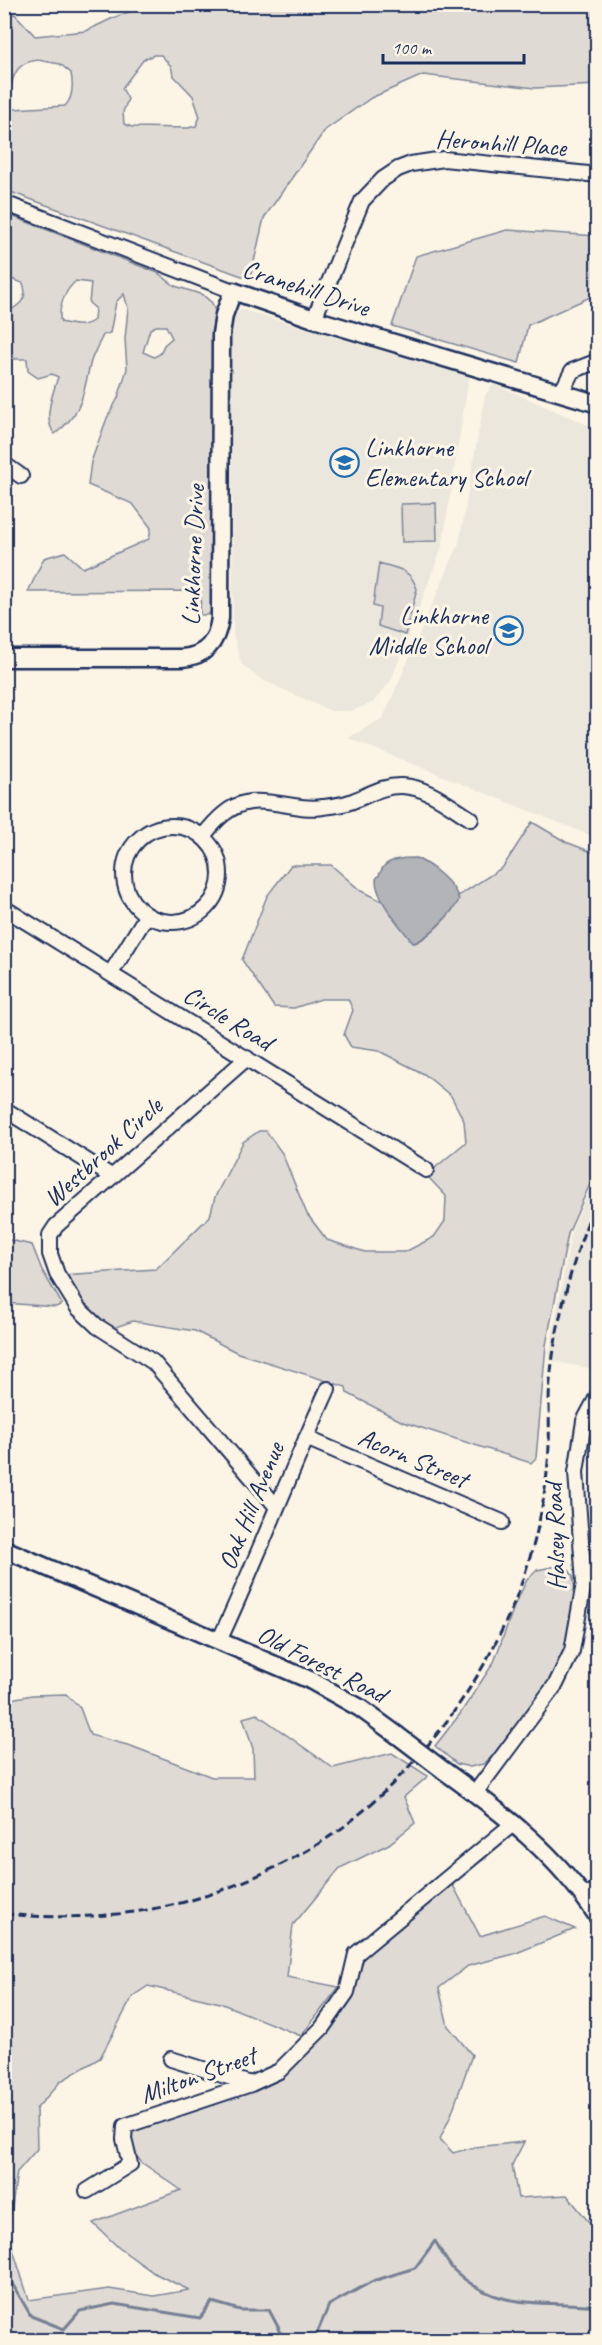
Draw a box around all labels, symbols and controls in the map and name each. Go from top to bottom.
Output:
scale bar [383,27,524,65]
text: 100 m [392,37,433,59]
street label: Heronhill Place [435,122,569,164]
street label: Cranehill Drive [238,252,375,324]
place label: Linkhorne Elementary School [365,431,532,494]
school or university icon: Linkhorne Elementary School [328,446,360,478]
street label: Linkhorne Drive [174,483,212,626]
place label: Linkhorne Middle School [369,599,493,662]
school or university icon: Linkhorne Middle School [493,614,525,646]
street label: Circle Road [177,978,282,1060]
street label: Westbrook Circle [37,1089,170,1214]
street label: Acorn Street [353,1420,476,1497]
street label: Oak Hill Avenue [211,1436,292,1574]
street label: Halsey Road [537,1479,573,1591]
street label: Old Forest Road [252,1617,396,1712]
street label: Milton Street [136,2038,264,2111]

